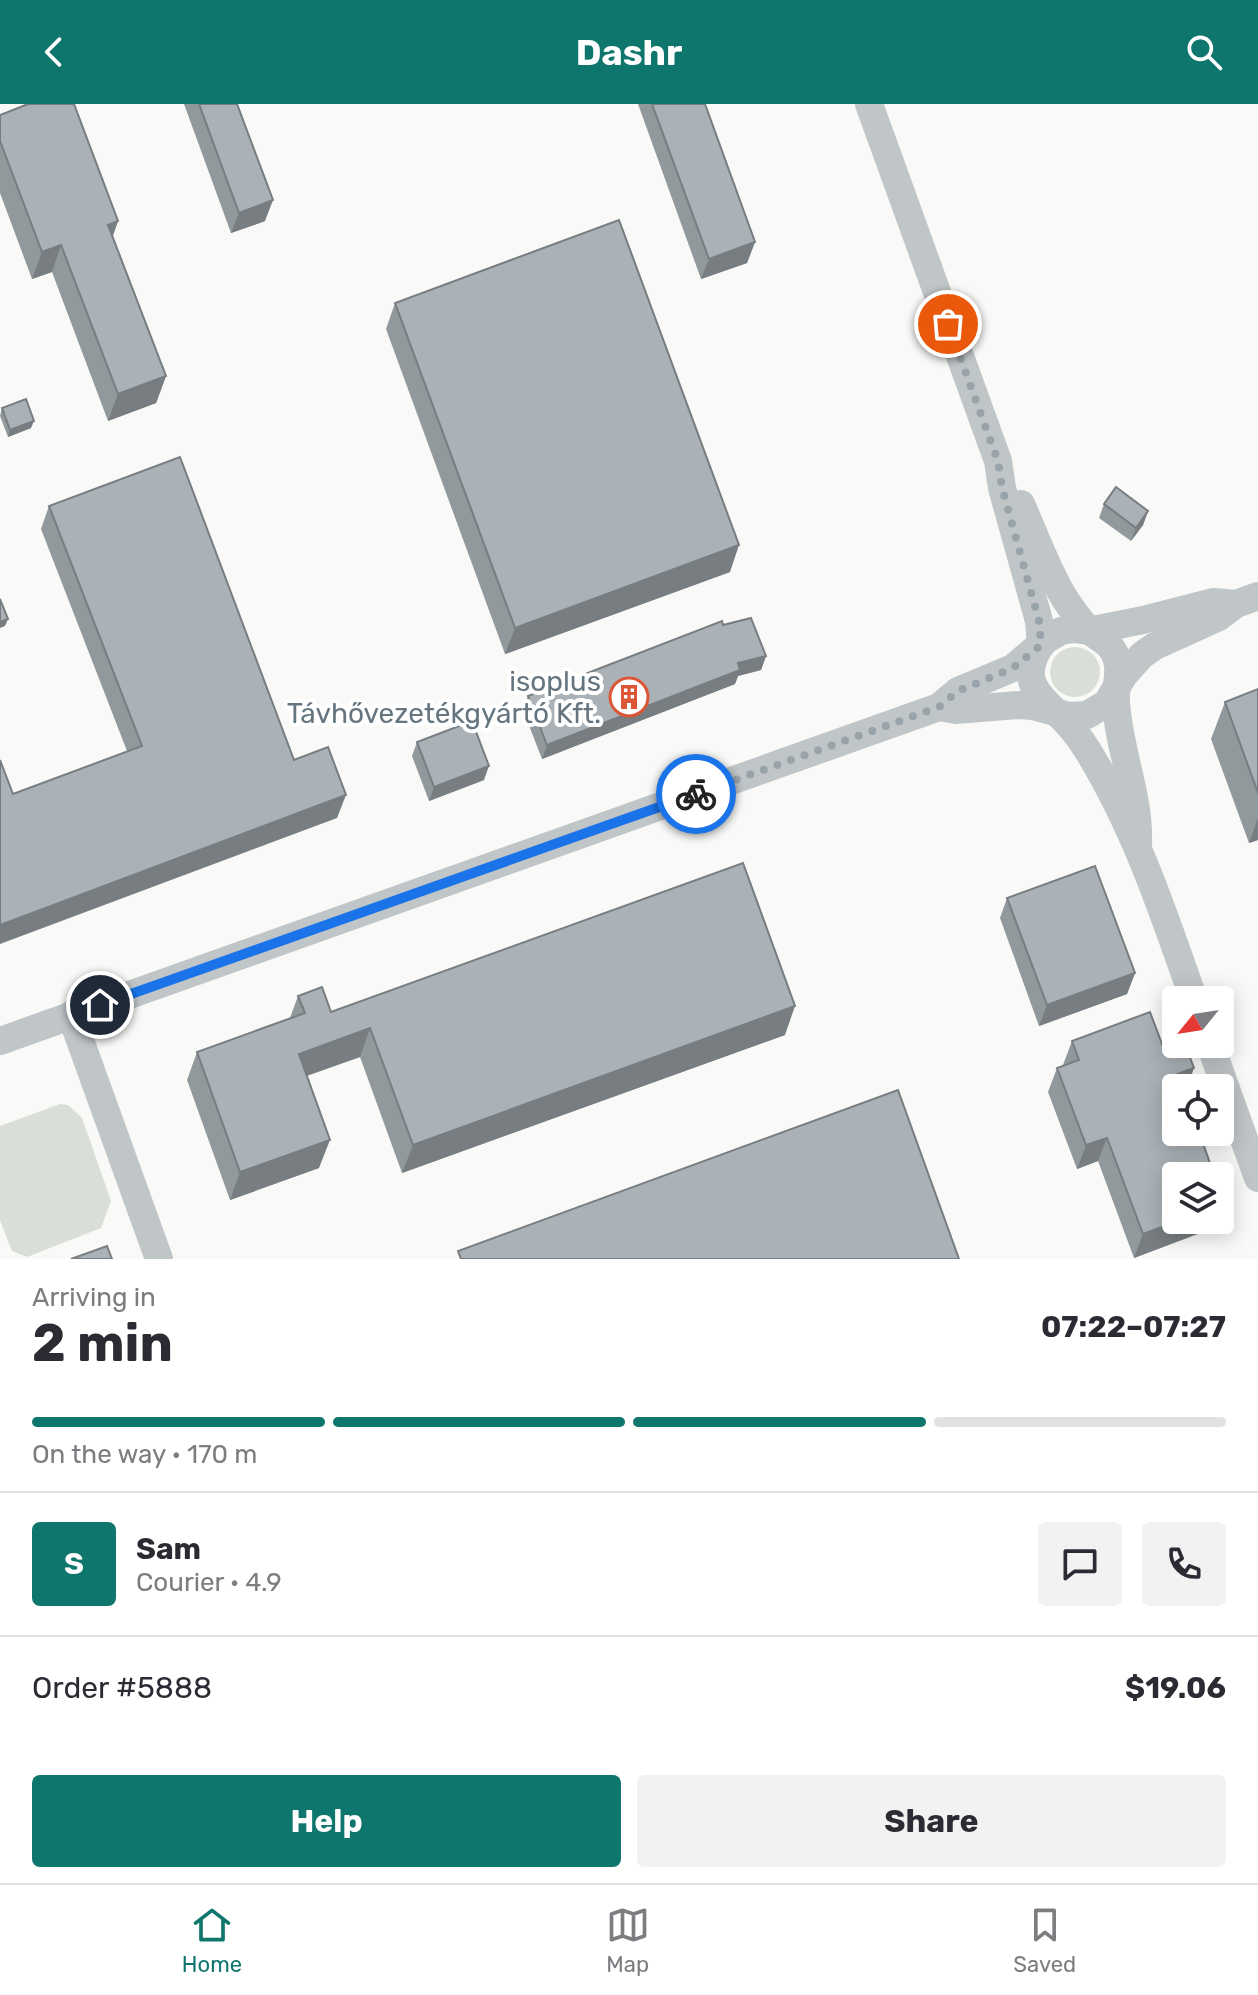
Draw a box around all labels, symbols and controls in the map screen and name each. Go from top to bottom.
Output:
icon: back [32,30,76,74]
icon: search [1182,30,1226,74]
text: Dashr [576,31,682,74]
pin [914,290,982,358]
icon: bag [926,302,970,346]
place label: isoplus Távhővezetékgyártó Kft. [287,665,601,730]
building icon: isoplus Távhővezetékgyártó Kft. [608,676,650,718]
courier [656,754,736,834]
icon: bike [674,772,718,816]
pin [66,971,134,1039]
icon: home [78,983,122,1027]
north arrow [1162,986,1234,1058]
map controls [1162,986,1234,1234]
button: locate [1162,1074,1234,1146]
button: layers [1162,1162,1234,1234]
text: Arriving in [32,1282,156,1313]
text: 07:22–07:27 [1041,1309,1226,1345]
text: 2 min [32,1312,173,1374]
text: On the way · 170 m [32,1439,257,1470]
button: chat [1038,1522,1122,1606]
button: phone [1142,1522,1226,1606]
text: Sam [136,1531,201,1567]
text: S [64,1546,84,1582]
text: Courier · 4.9 [136,1567,282,1598]
text: Order #5888 [32,1670,212,1706]
text: $19.06 [1125,1670,1226,1706]
button: Help [32,1775,621,1867]
button: Share [637,1775,1226,1867]
tab: Home [182,1903,242,1978]
tab: Map [606,1903,650,1978]
tab: Saved [1013,1903,1076,1978]

